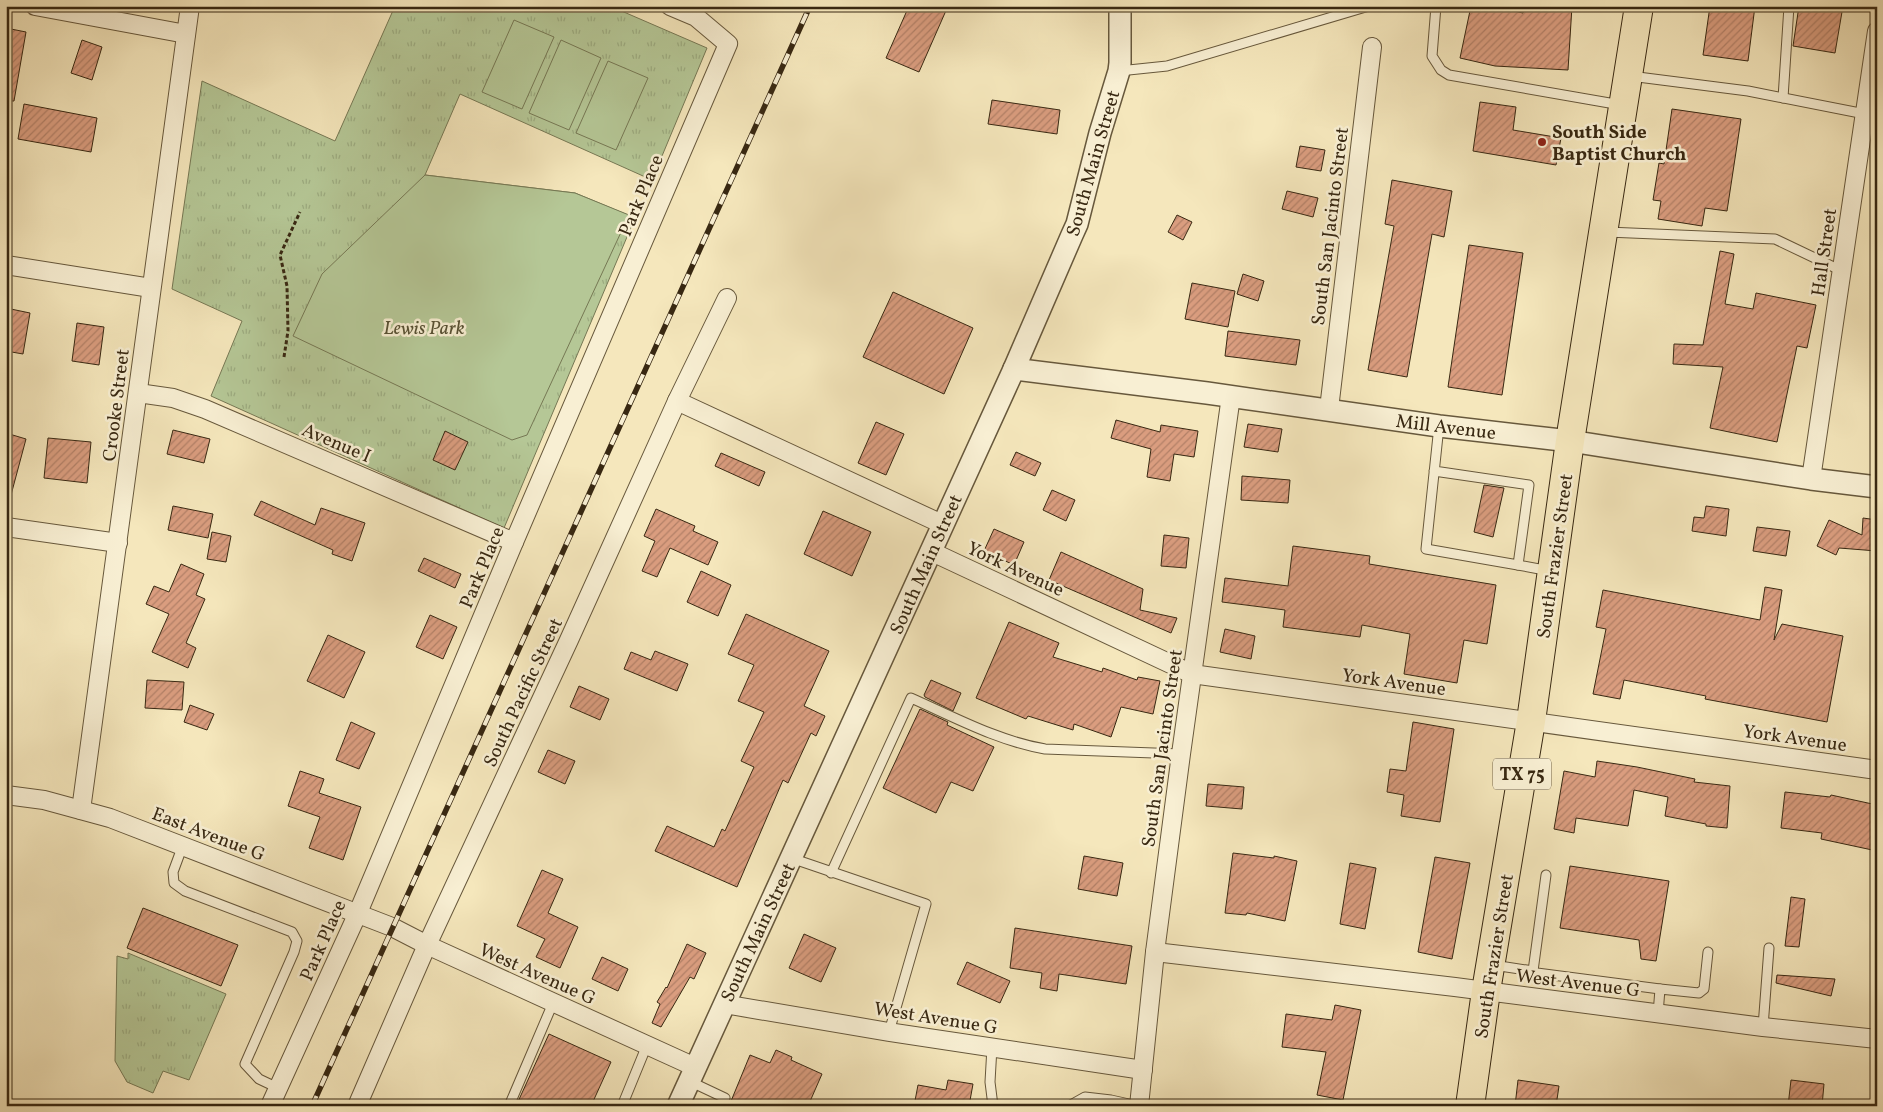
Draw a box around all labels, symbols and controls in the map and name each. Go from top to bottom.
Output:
street label: South Main Street [1061,87,1127,240]
place label: South Side Baptist Church [1552,120,1686,168]
street label: South San Jacinto Street [1306,125,1356,327]
marker: South Side Baptist Church [1536,136,1548,148]
street label: Park Place [613,151,671,241]
street label: Hall Street [1806,206,1844,298]
park label: Lewis Park [383,316,465,342]
street label: Crooke Street [97,347,137,463]
street label: Mill Avenue [1394,409,1497,447]
street label: Avenue I [298,418,375,470]
street label: South Frazier Street [1532,472,1580,640]
street label: South Main Street [884,490,970,639]
street label: Park Place [454,523,512,613]
street label: York Avenue [962,536,1068,604]
street label: South Pacific Street [478,614,570,772]
street label: South San Jacinto Street [1136,647,1190,849]
street label: York Avenue [1340,663,1447,703]
street label: York Avenue [1741,719,1848,759]
road number: TX 75 [1493,759,1551,790]
street label: East Avenue G [148,801,269,868]
street label: South Main Street [715,859,803,1007]
street label: South Frazier Street [1469,872,1521,1041]
street label: Park Place [294,896,353,986]
street label: West Avenue G [475,938,600,1012]
street label: West Avenue G [1514,963,1641,1005]
street label: West Avenue G [872,996,999,1042]

